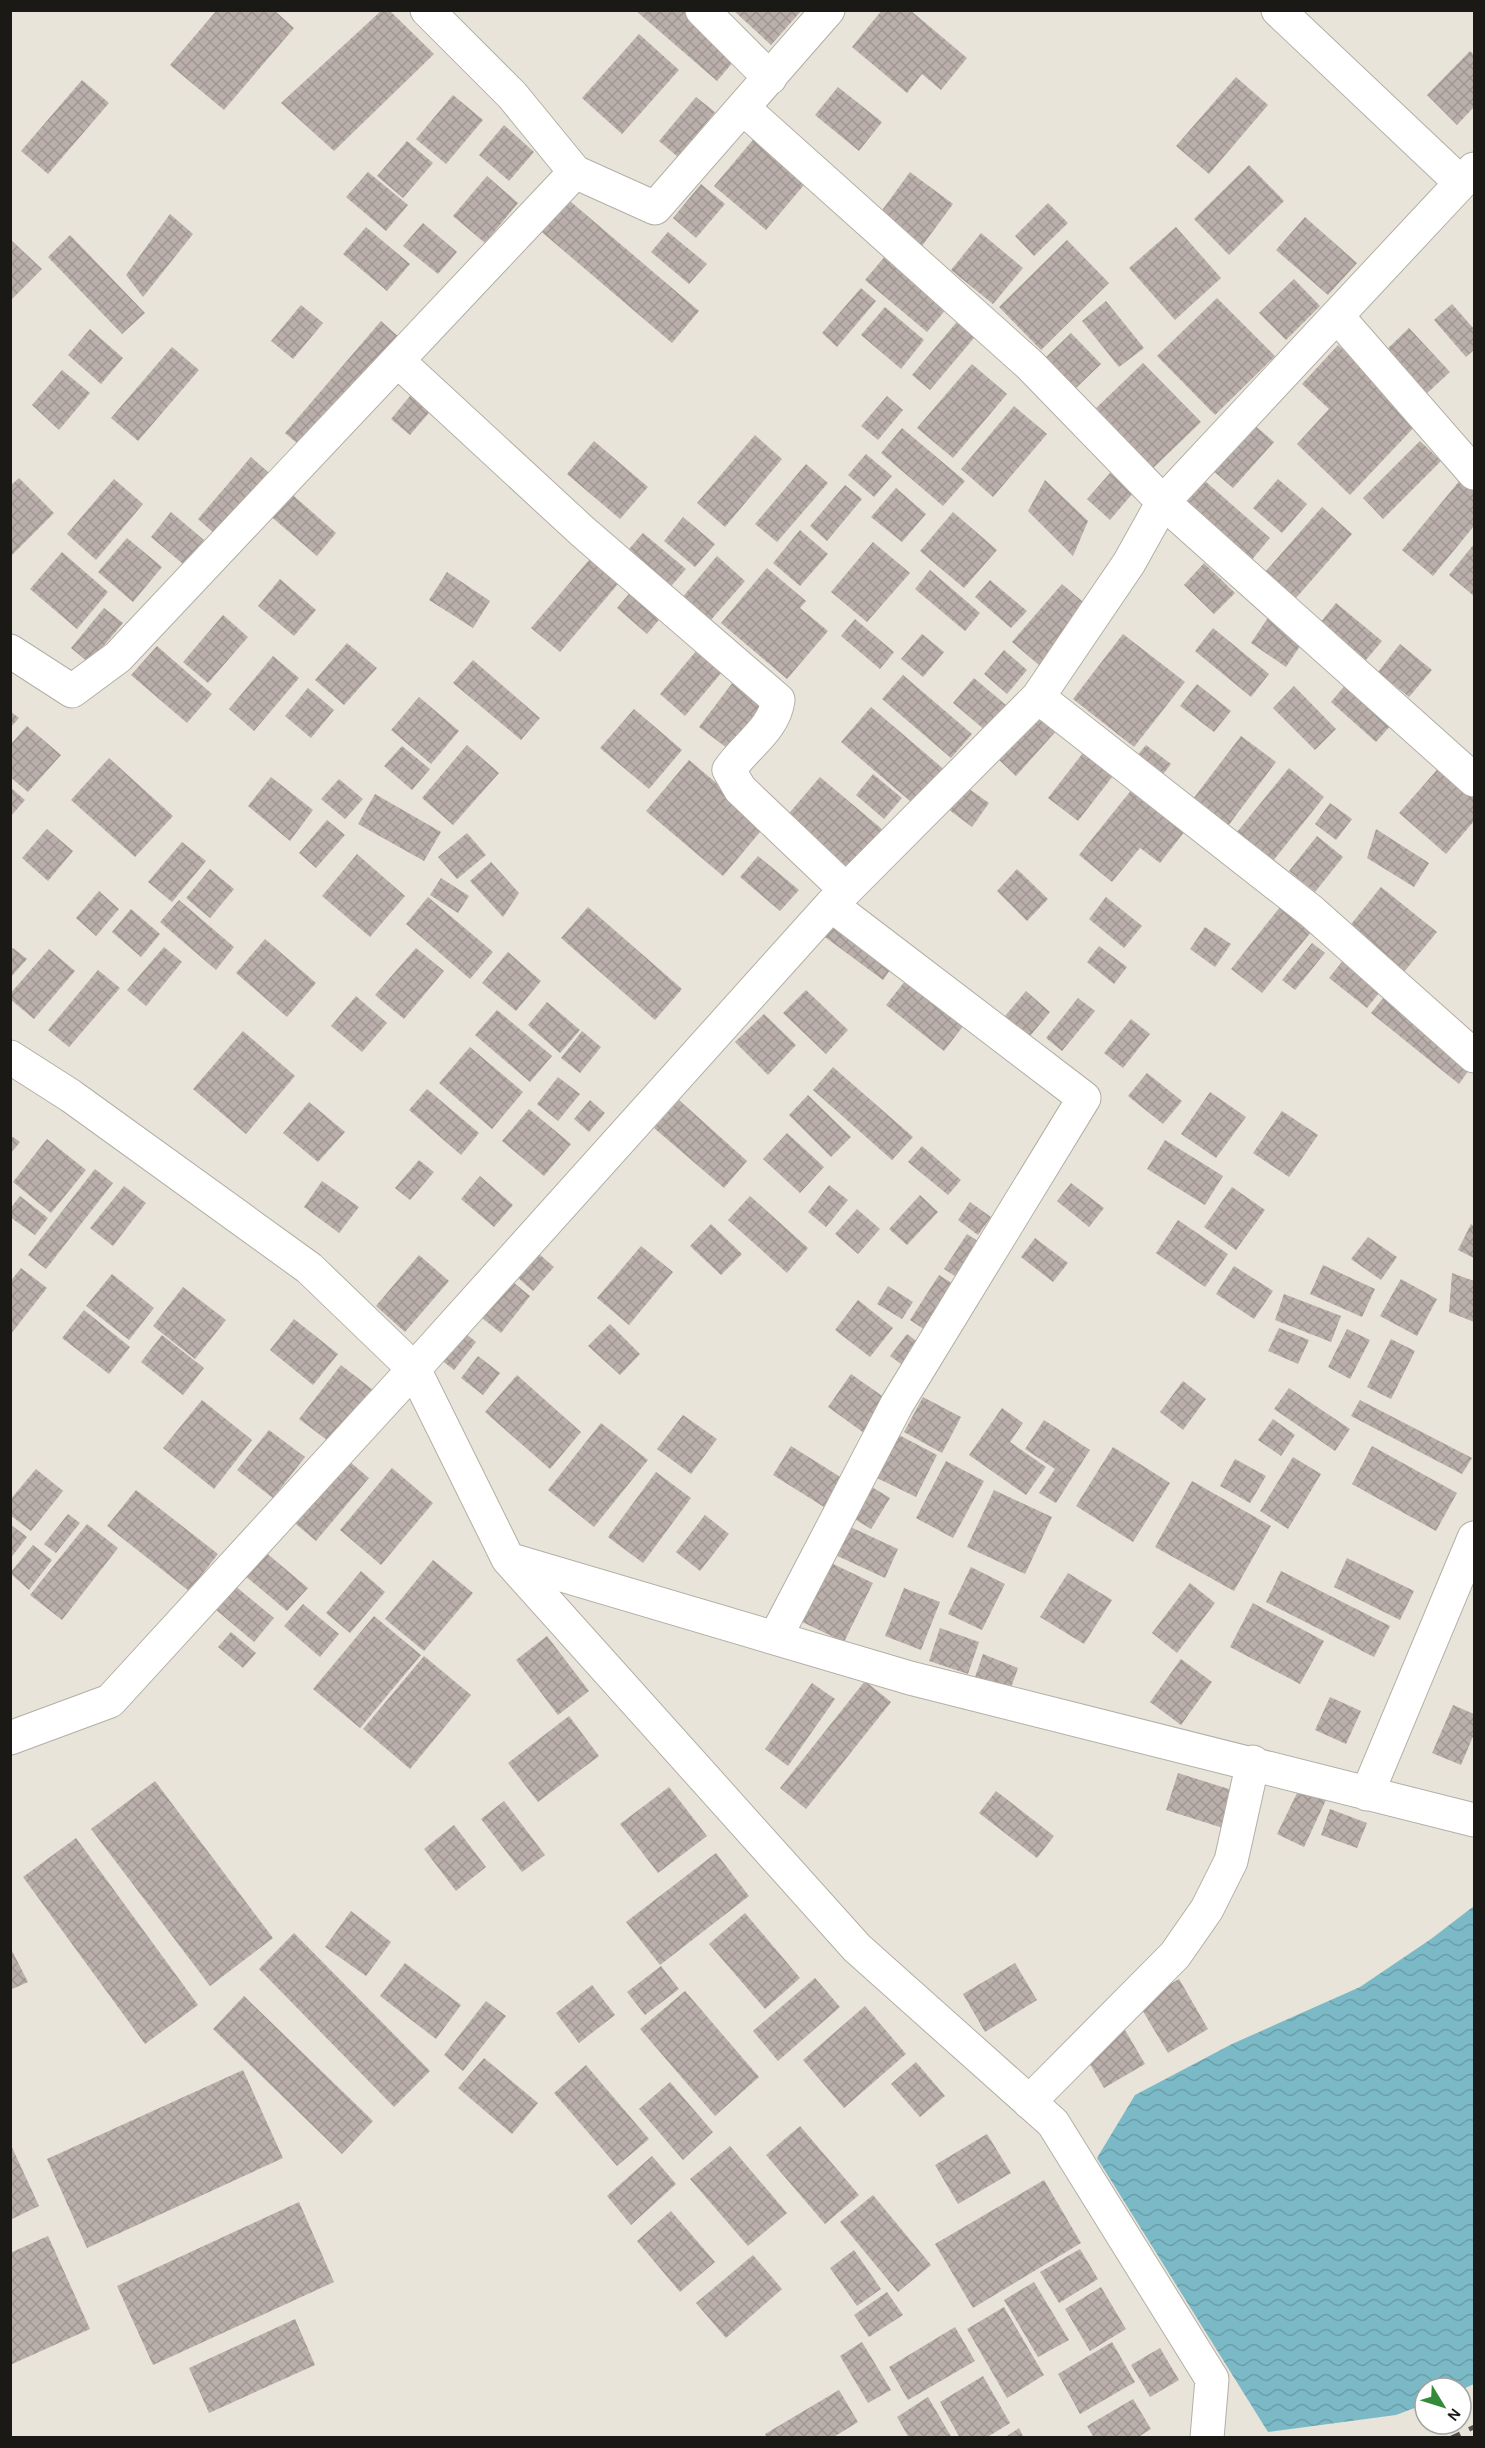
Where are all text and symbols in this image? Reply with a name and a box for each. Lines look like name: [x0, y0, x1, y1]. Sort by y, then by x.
north arrow: [1413, 2376, 1473, 2436]
text: N: [1443, 2405, 1465, 2425]

